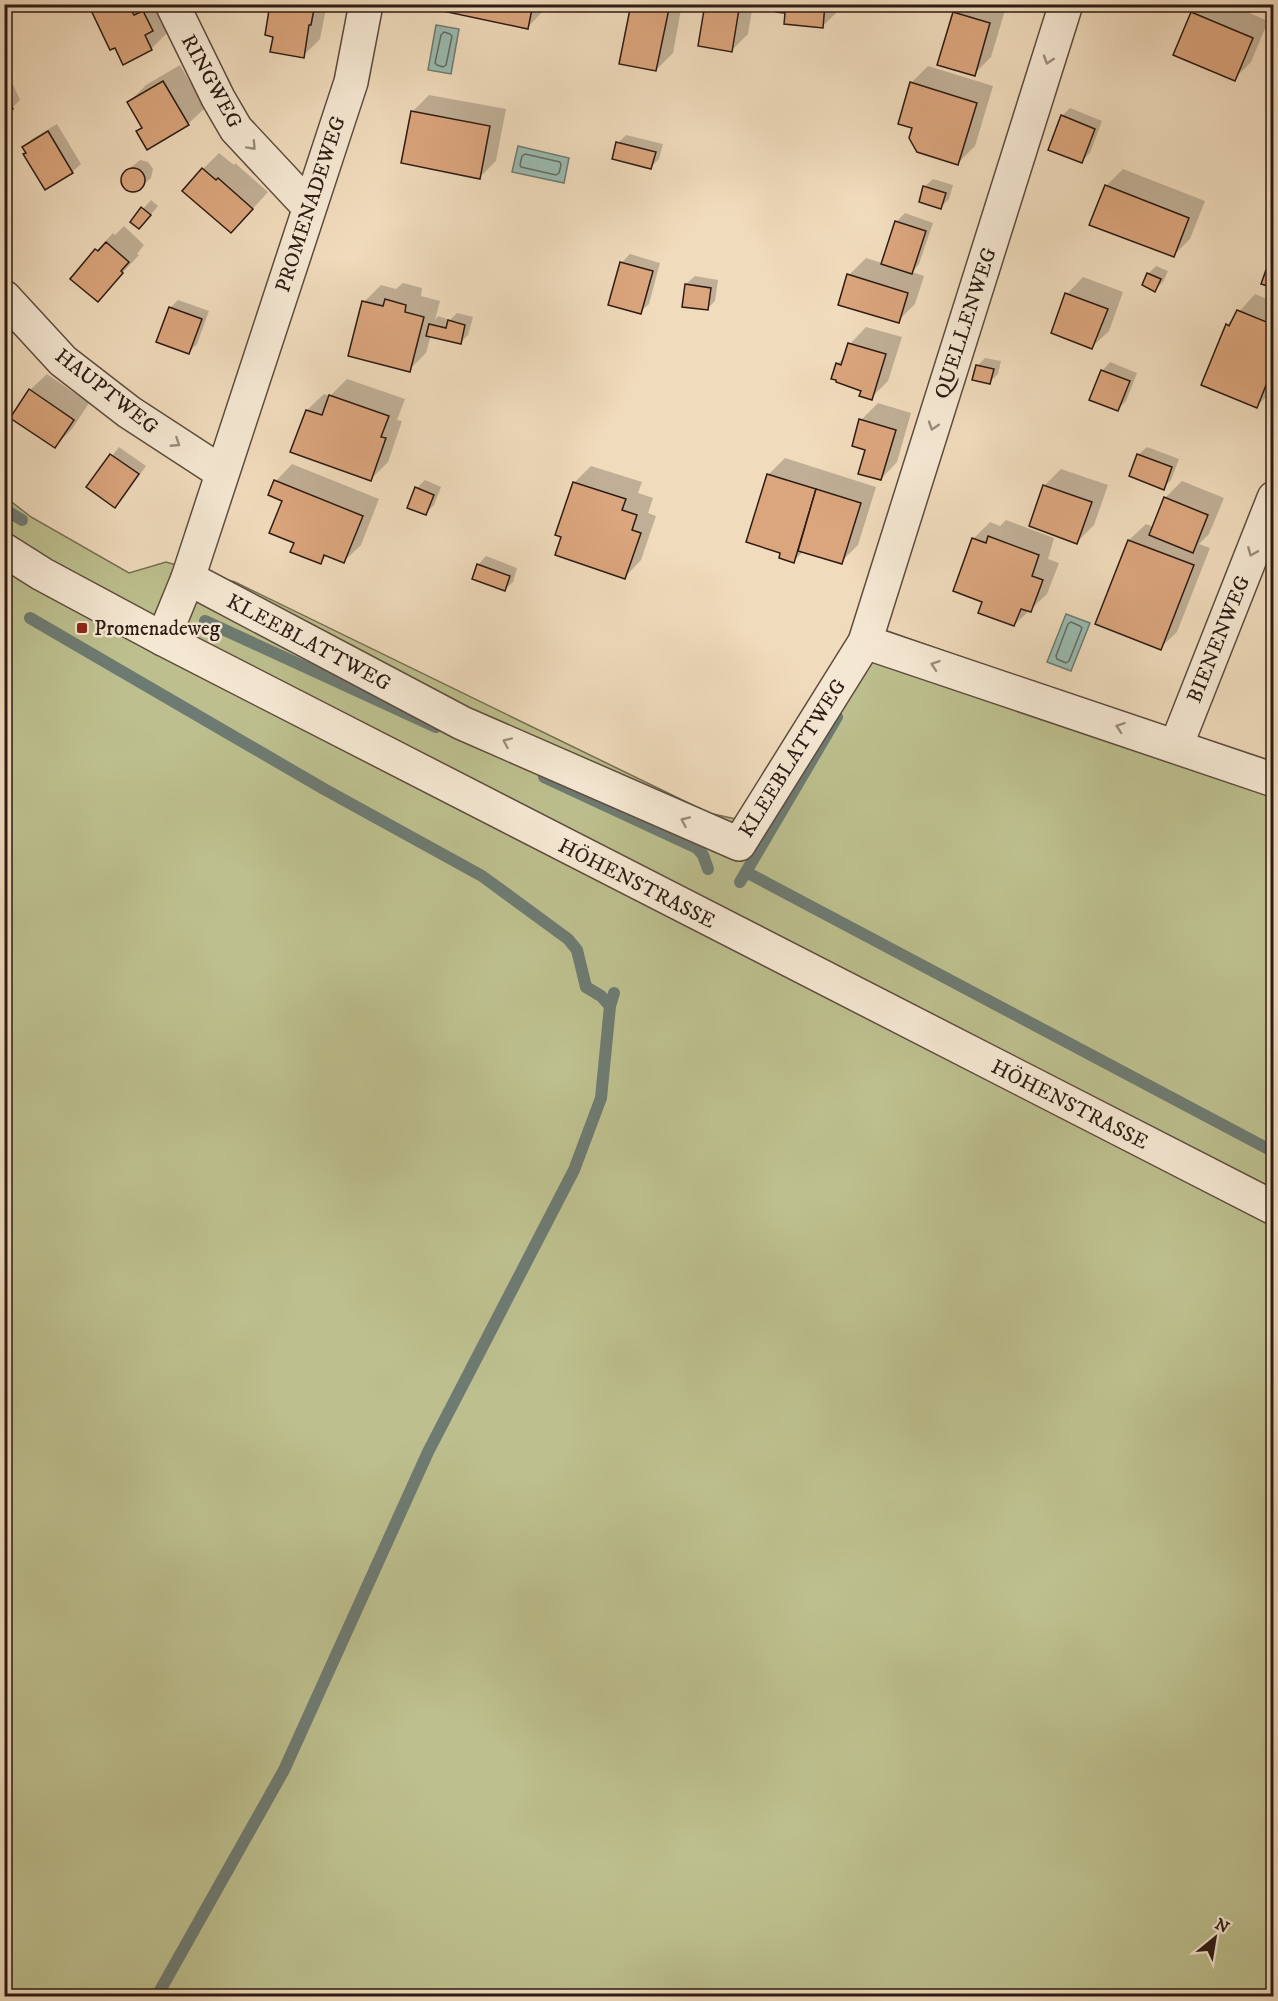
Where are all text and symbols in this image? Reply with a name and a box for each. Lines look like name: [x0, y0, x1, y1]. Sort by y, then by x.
street label: RINGWEG: [175, 30, 248, 133]
one-way arrow: [1043, 54, 1055, 65]
street label: PROMENADEWEG: [270, 113, 352, 296]
one-way arrow: [245, 139, 256, 150]
street label: QUELLENWEG: [929, 244, 1003, 402]
street label: HAUPTWEG: [49, 343, 164, 440]
one-way arrow: [928, 420, 940, 431]
one-way arrow: [170, 435, 180, 447]
one-way arrow: [1247, 546, 1259, 557]
street label: BIENENWEG: [1182, 572, 1256, 707]
street label: KLEEBLATTWEG: [222, 589, 395, 697]
place label: Promenadeweg: [94, 616, 221, 642]
marker: Promenadeweg: [75, 621, 89, 635]
one-way arrow: [930, 660, 941, 673]
street label: KLEEBLATTWEG: [734, 674, 852, 843]
one-way arrow: [1115, 722, 1126, 735]
one-way arrow: [502, 738, 513, 750]
one-way arrow: [681, 816, 692, 828]
street label: HÖHENSTRASSE: [554, 832, 720, 935]
street label: HÖHENSTRASSE: [987, 1053, 1153, 1156]
north arrow: [1185, 1908, 1245, 1968]
text: N: [1211, 1914, 1233, 1938]

